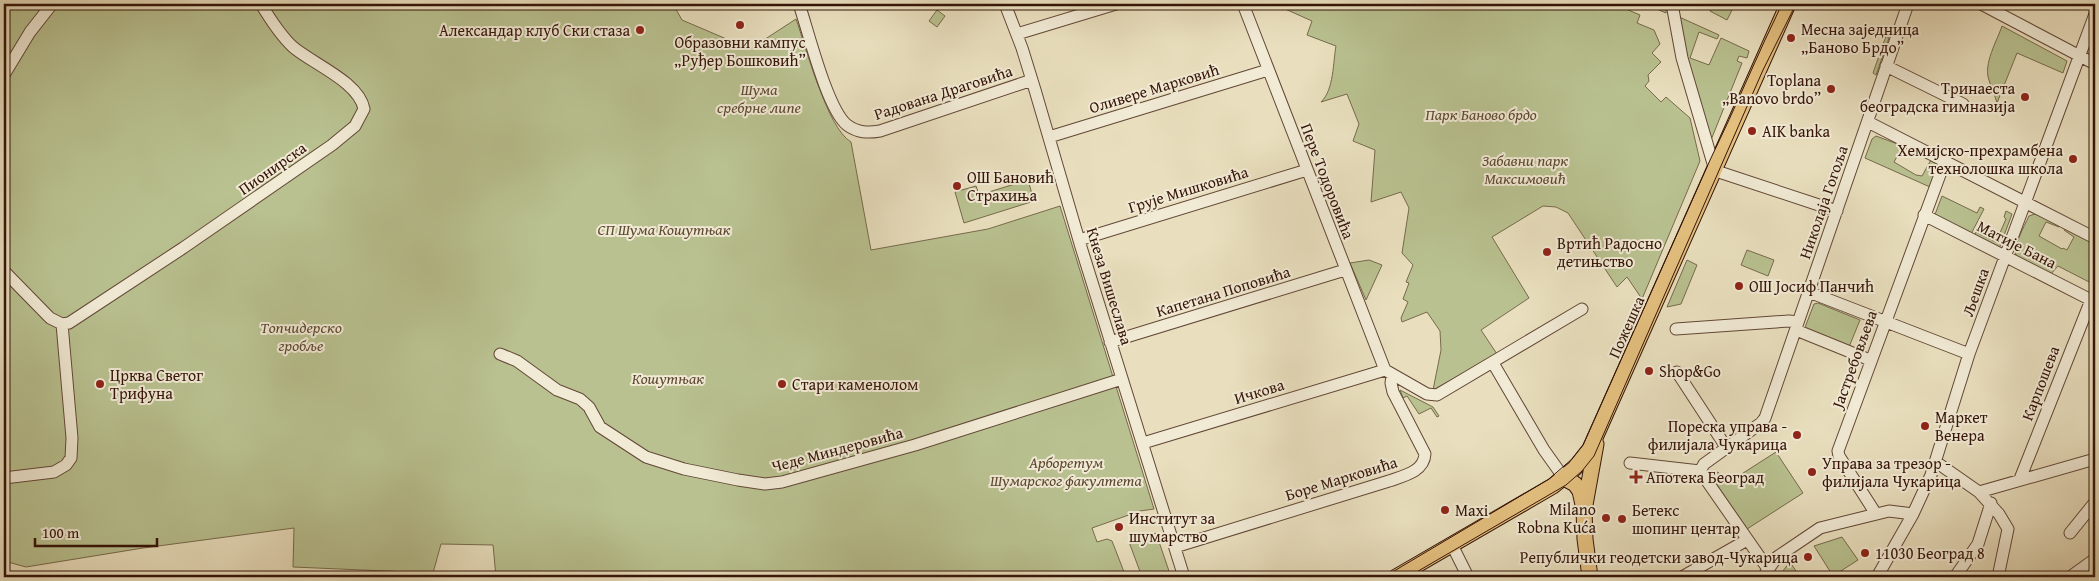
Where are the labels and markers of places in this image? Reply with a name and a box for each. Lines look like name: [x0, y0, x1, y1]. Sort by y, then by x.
place label: Месна заједница „Баново Брдо”: [1801, 17, 1920, 59]
place label: Александар клуб Ски стаза: [439, 18, 630, 42]
marker: Образовни кампус „Руђер Бошковић”: [734, 19, 746, 31]
marker: Александар клуб Ски стаза: [634, 24, 646, 36]
place label: Образовни кампус „Руђер Бошковић”: [674, 30, 806, 72]
marker: Месна заједница „Баново Брдо”: [1785, 32, 1797, 44]
place label: Toplana „Banovo brdo”: [1722, 68, 1821, 110]
place label: Тринаеста београдска гимназија: [1860, 76, 2015, 118]
marker: Toplana „Banovo brdo”: [1825, 83, 1837, 95]
marker: Тринаеста београдска гимназија: [2019, 91, 2031, 103]
place label: AIK banka: [1762, 119, 1831, 143]
marker: AIK banka: [1746, 125, 1758, 137]
place label: Хемијско-прехрамбена технолошка школа: [1898, 138, 2063, 180]
marker: Хемијско-прехрамбена технолошка школа: [2067, 153, 2079, 165]
place label: ОШ Бановић Страхиња: [967, 165, 1054, 207]
marker: ОШ Бановић Страхиња: [951, 180, 963, 192]
place label: Вртић Радосно детињство: [1557, 231, 1662, 273]
marker: Вртић Радосно детињство: [1541, 246, 1553, 258]
place label: ОШ Јосиф Панчић: [1749, 274, 1874, 298]
marker: ОШ Јосиф Панчић: [1733, 280, 1745, 292]
place label: Shop&Go: [1659, 359, 1721, 383]
place label: Црква Светог Трифуна: [110, 363, 203, 405]
marker: Shop&Go: [1643, 365, 1655, 377]
place label: Стари каменолом: [792, 372, 918, 396]
marker: Црква Светог Трифуна: [94, 378, 106, 390]
marker: Стари каменолом: [776, 378, 788, 390]
place label: Маркет Венера: [1935, 405, 1988, 447]
place label: Пореска управа - филијала Чукарица: [1648, 414, 1788, 456]
marker: Маркет Венера: [1919, 420, 1931, 432]
marker: Пореска управа - филијала Чукарица: [1791, 429, 1803, 441]
place label: Управа за трезор - филијала Чукарица: [1822, 451, 1962, 493]
place label: Апотека Београд: [1646, 465, 1764, 489]
marker: Управа за трезор - филијала Чукарица: [1806, 466, 1818, 478]
marker: Апотека Београд: [1630, 471, 1642, 483]
place label: Milano Robna Kuća: [1517, 497, 1596, 539]
place label: Maxi: [1455, 498, 1489, 522]
place label: Бетекс шопинг центар: [1632, 498, 1741, 540]
marker: Maxi: [1439, 504, 1451, 516]
place label: Институт за шумарство: [1129, 506, 1215, 548]
marker: Milano Robna Kuća: [1600, 512, 1612, 524]
marker: Бетекс шопинг центар: [1616, 513, 1628, 525]
marker: Институт за шумарство: [1113, 521, 1125, 533]
place label: 11030 Београд 8: [1875, 541, 1985, 565]
place label: Републички геодетски завод-Чукарица: [1520, 545, 1798, 569]
marker: 11030 Београд 8: [1859, 547, 1871, 559]
marker: Републички геодетски завод-Чукарица: [1802, 551, 1814, 563]

